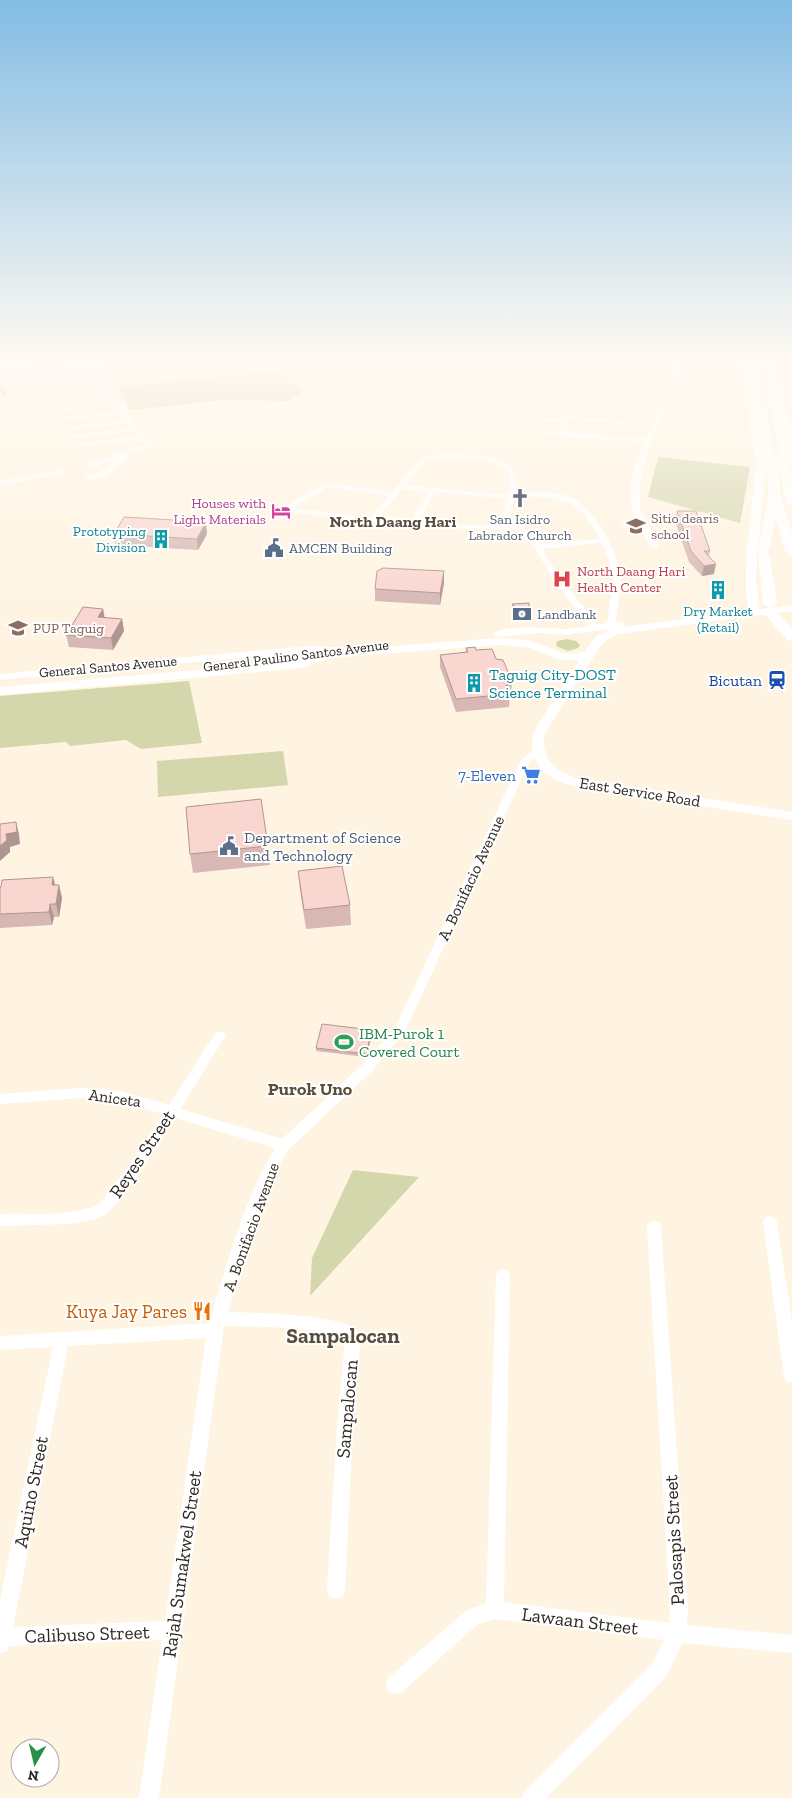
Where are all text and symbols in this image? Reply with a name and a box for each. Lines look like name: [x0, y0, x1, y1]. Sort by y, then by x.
church icon: San Isidro Labrador Church: [509, 487, 531, 509]
place label: Houses with Light Materials: [173, 495, 266, 528]
hotel icon: Houses with Light Materials: [270, 500, 292, 522]
place label: Sitio dearis school: [651, 510, 719, 543]
place label: San Isidro Labrador Church: [468, 511, 572, 544]
district label: North Daang Hari: [330, 512, 457, 531]
school or university icon: Sitio dearis school: [625, 515, 647, 537]
place label: Prototyping Division: [73, 523, 146, 556]
building icon: Prototyping Division: [150, 528, 172, 550]
public building icon: AMCEN Building: [263, 537, 285, 559]
place label: AMCEN Building: [289, 540, 393, 557]
place label: North Daang Hari Health Center: [577, 563, 685, 596]
hospital icon: North Daang Hari Health Center: [551, 568, 573, 590]
building icon: Dry Market (Retail): [707, 579, 729, 601]
bank icon: Landbank: [511, 603, 533, 625]
place label: Dry Market (Retail): [683, 603, 753, 636]
place label: Landbank: [537, 606, 597, 623]
school or university icon: PUP Taguig: [7, 617, 29, 639]
place label: PUP Taguig: [33, 620, 104, 637]
street label: General Paulino Santos Avenue: [202, 636, 390, 676]
street label: General Santos Avenue: [38, 652, 178, 681]
place label: Taguig City-DOST Science Terminal: [489, 665, 616, 702]
station icon: Bicutan: [766, 669, 788, 691]
place label: Bicutan: [709, 671, 763, 690]
building icon: Taguig City-DOST Science Terminal: [463, 672, 485, 694]
supermarket icon: 7-Eleven: [520, 764, 542, 786]
place label: 7-Eleven: [458, 766, 517, 785]
street label: East Service Road: [578, 773, 702, 811]
street label: A. Bonifacio Avenue: [434, 813, 508, 943]
place label: Department of Science and Technology: [244, 828, 401, 865]
public building icon: Department of Science and Technology: [218, 835, 240, 857]
place label: IBM-Purok 1 Covered Court: [359, 1024, 460, 1061]
sports icon: IBM-Purok 1 Covered Court: [333, 1031, 355, 1053]
district label: Purok Uno: [268, 1078, 353, 1100]
street label: Aniceta: [88, 1085, 143, 1111]
street label: Reyes Street: [104, 1106, 180, 1202]
street label: A. Bonifacio Avenue: [219, 1160, 283, 1294]
place label: Kuya Jay Pares: [66, 1300, 187, 1323]
restaurant icon: Kuya Jay Pares: [191, 1300, 213, 1322]
district label: Sampalocan: [286, 1323, 400, 1348]
street label: Sampalocan: [331, 1359, 363, 1459]
street label: Aquino Street: [9, 1434, 53, 1550]
street label: Rajah Sumakwel Street: [157, 1469, 207, 1659]
street label: Palosapis Street: [659, 1474, 689, 1606]
street label: Lawaan Street: [520, 1602, 640, 1640]
street label: Calibuso Street: [24, 1620, 150, 1648]
north arrow: [10, 1738, 60, 1788]
text: N: [26, 1766, 40, 1785]

